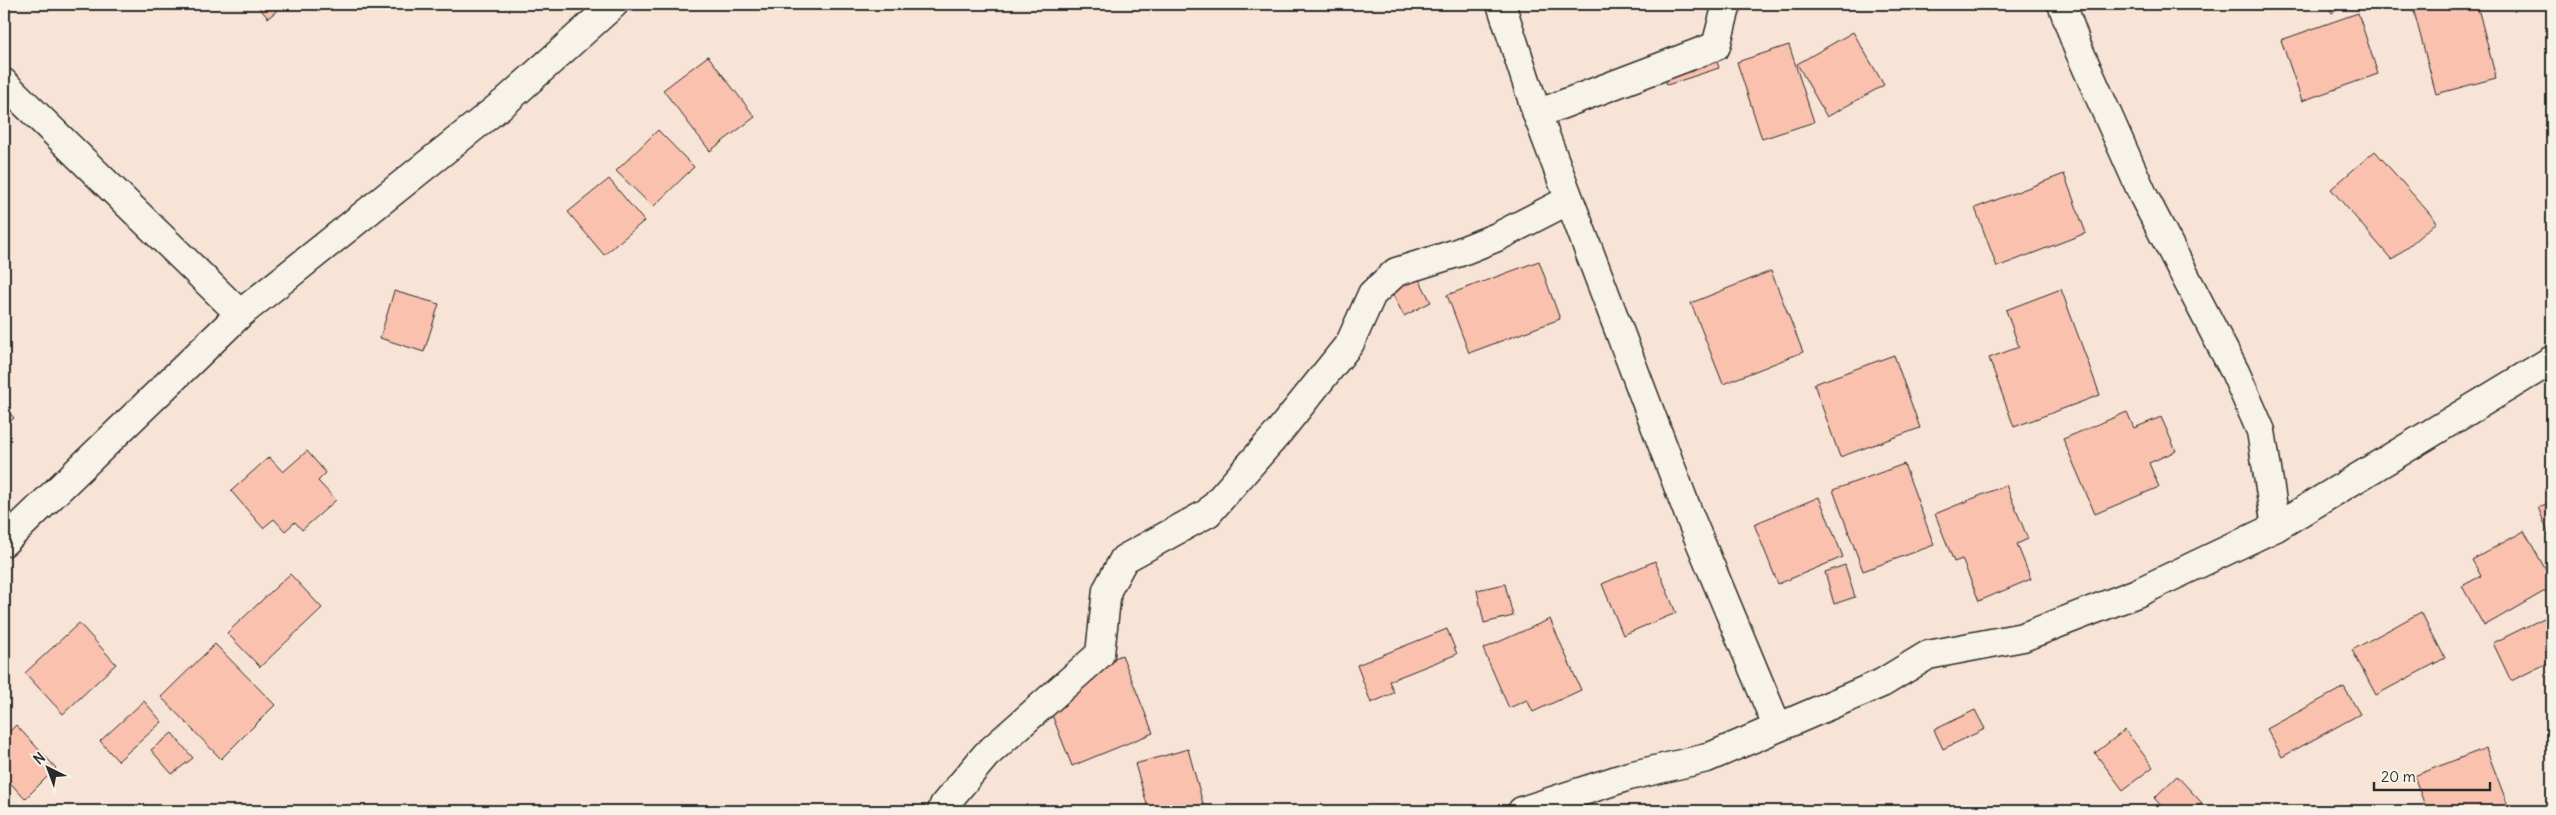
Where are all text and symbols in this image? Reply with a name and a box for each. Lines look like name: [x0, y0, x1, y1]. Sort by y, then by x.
north arrow: [22, 742, 72, 792]
text: N: [30, 748, 49, 768]
scale bar: [2374, 760, 2490, 792]
text: 20 m: [2381, 767, 2416, 786]

